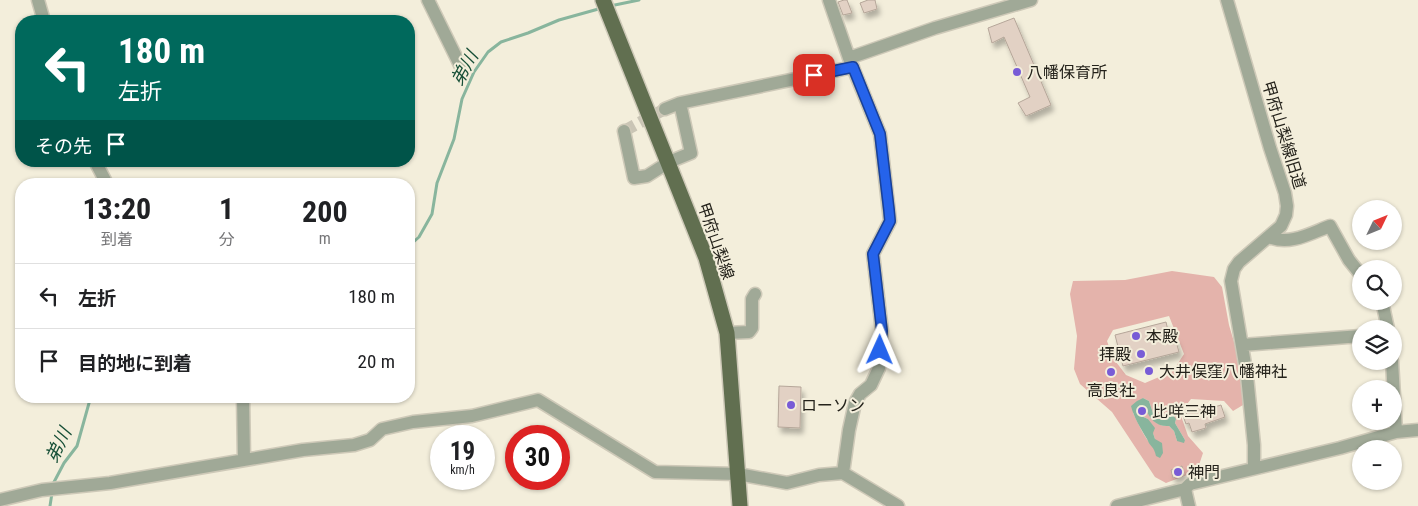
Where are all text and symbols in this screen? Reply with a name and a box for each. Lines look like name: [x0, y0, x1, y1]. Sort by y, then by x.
text: 180 m: [118, 31, 205, 72]
icon: left: [35, 35, 100, 100]
water label: 弟川: [446, 45, 483, 89]
pin: [793, 54, 835, 96]
icon: arrive: [800, 61, 828, 89]
place label: 八幡保育所: [1027, 63, 1107, 82]
marker: 八幡保育所: [1011, 66, 1023, 78]
text: 左折: [118, 79, 162, 104]
street label: 甲府山梨線旧道: [1259, 79, 1309, 191]
icon: arrive: [102, 130, 130, 158]
text: その先: [35, 135, 92, 158]
text: 13:20: [82, 191, 151, 226]
text: 1: [219, 191, 234, 226]
text: 200: [302, 194, 348, 229]
street label: 甲府山梨線: [694, 200, 738, 282]
north arrow: [1352, 200, 1402, 250]
map controls: [1352, 200, 1402, 490]
text: m: [319, 229, 331, 248]
text: 到着: [101, 230, 133, 249]
text: 分: [219, 230, 235, 249]
button: search: [1352, 260, 1402, 310]
icon: left: [35, 282, 63, 310]
text: 180 m: [348, 285, 395, 308]
text: 左折: [78, 287, 116, 310]
button: layers: [1352, 320, 1402, 370]
position arrow: [853, 323, 905, 375]
place label: 本殿: [1146, 327, 1178, 346]
marker: 本殿: [1130, 330, 1142, 342]
place label: 拝殿: [1099, 345, 1131, 364]
icon: arrive: [35, 347, 63, 375]
marker: 拝殿: [1135, 348, 1147, 360]
text: 20 m: [358, 350, 395, 373]
text: 目的地に到着: [78, 352, 192, 375]
place label: 大井俣窪八幡神社: [1159, 362, 1287, 381]
marker: 大井俣窪八幡神社: [1143, 365, 1155, 377]
marker: 高良社: [1105, 366, 1117, 378]
button: +: [1352, 380, 1402, 430]
place label: 高良社: [1087, 381, 1135, 400]
place label: ローソン: [801, 396, 865, 415]
marker: ローソン: [785, 399, 797, 411]
place label: 比咩三神: [1152, 402, 1216, 421]
marker: 比咩三神: [1136, 405, 1148, 417]
water label: 弟川: [41, 422, 76, 466]
speed limit sign: 30: [505, 425, 570, 490]
text: 19: [450, 437, 475, 466]
button: −: [1352, 440, 1402, 490]
text: km/h: [450, 463, 475, 477]
place label: 神門: [1188, 463, 1220, 482]
marker: 神門: [1172, 466, 1184, 478]

